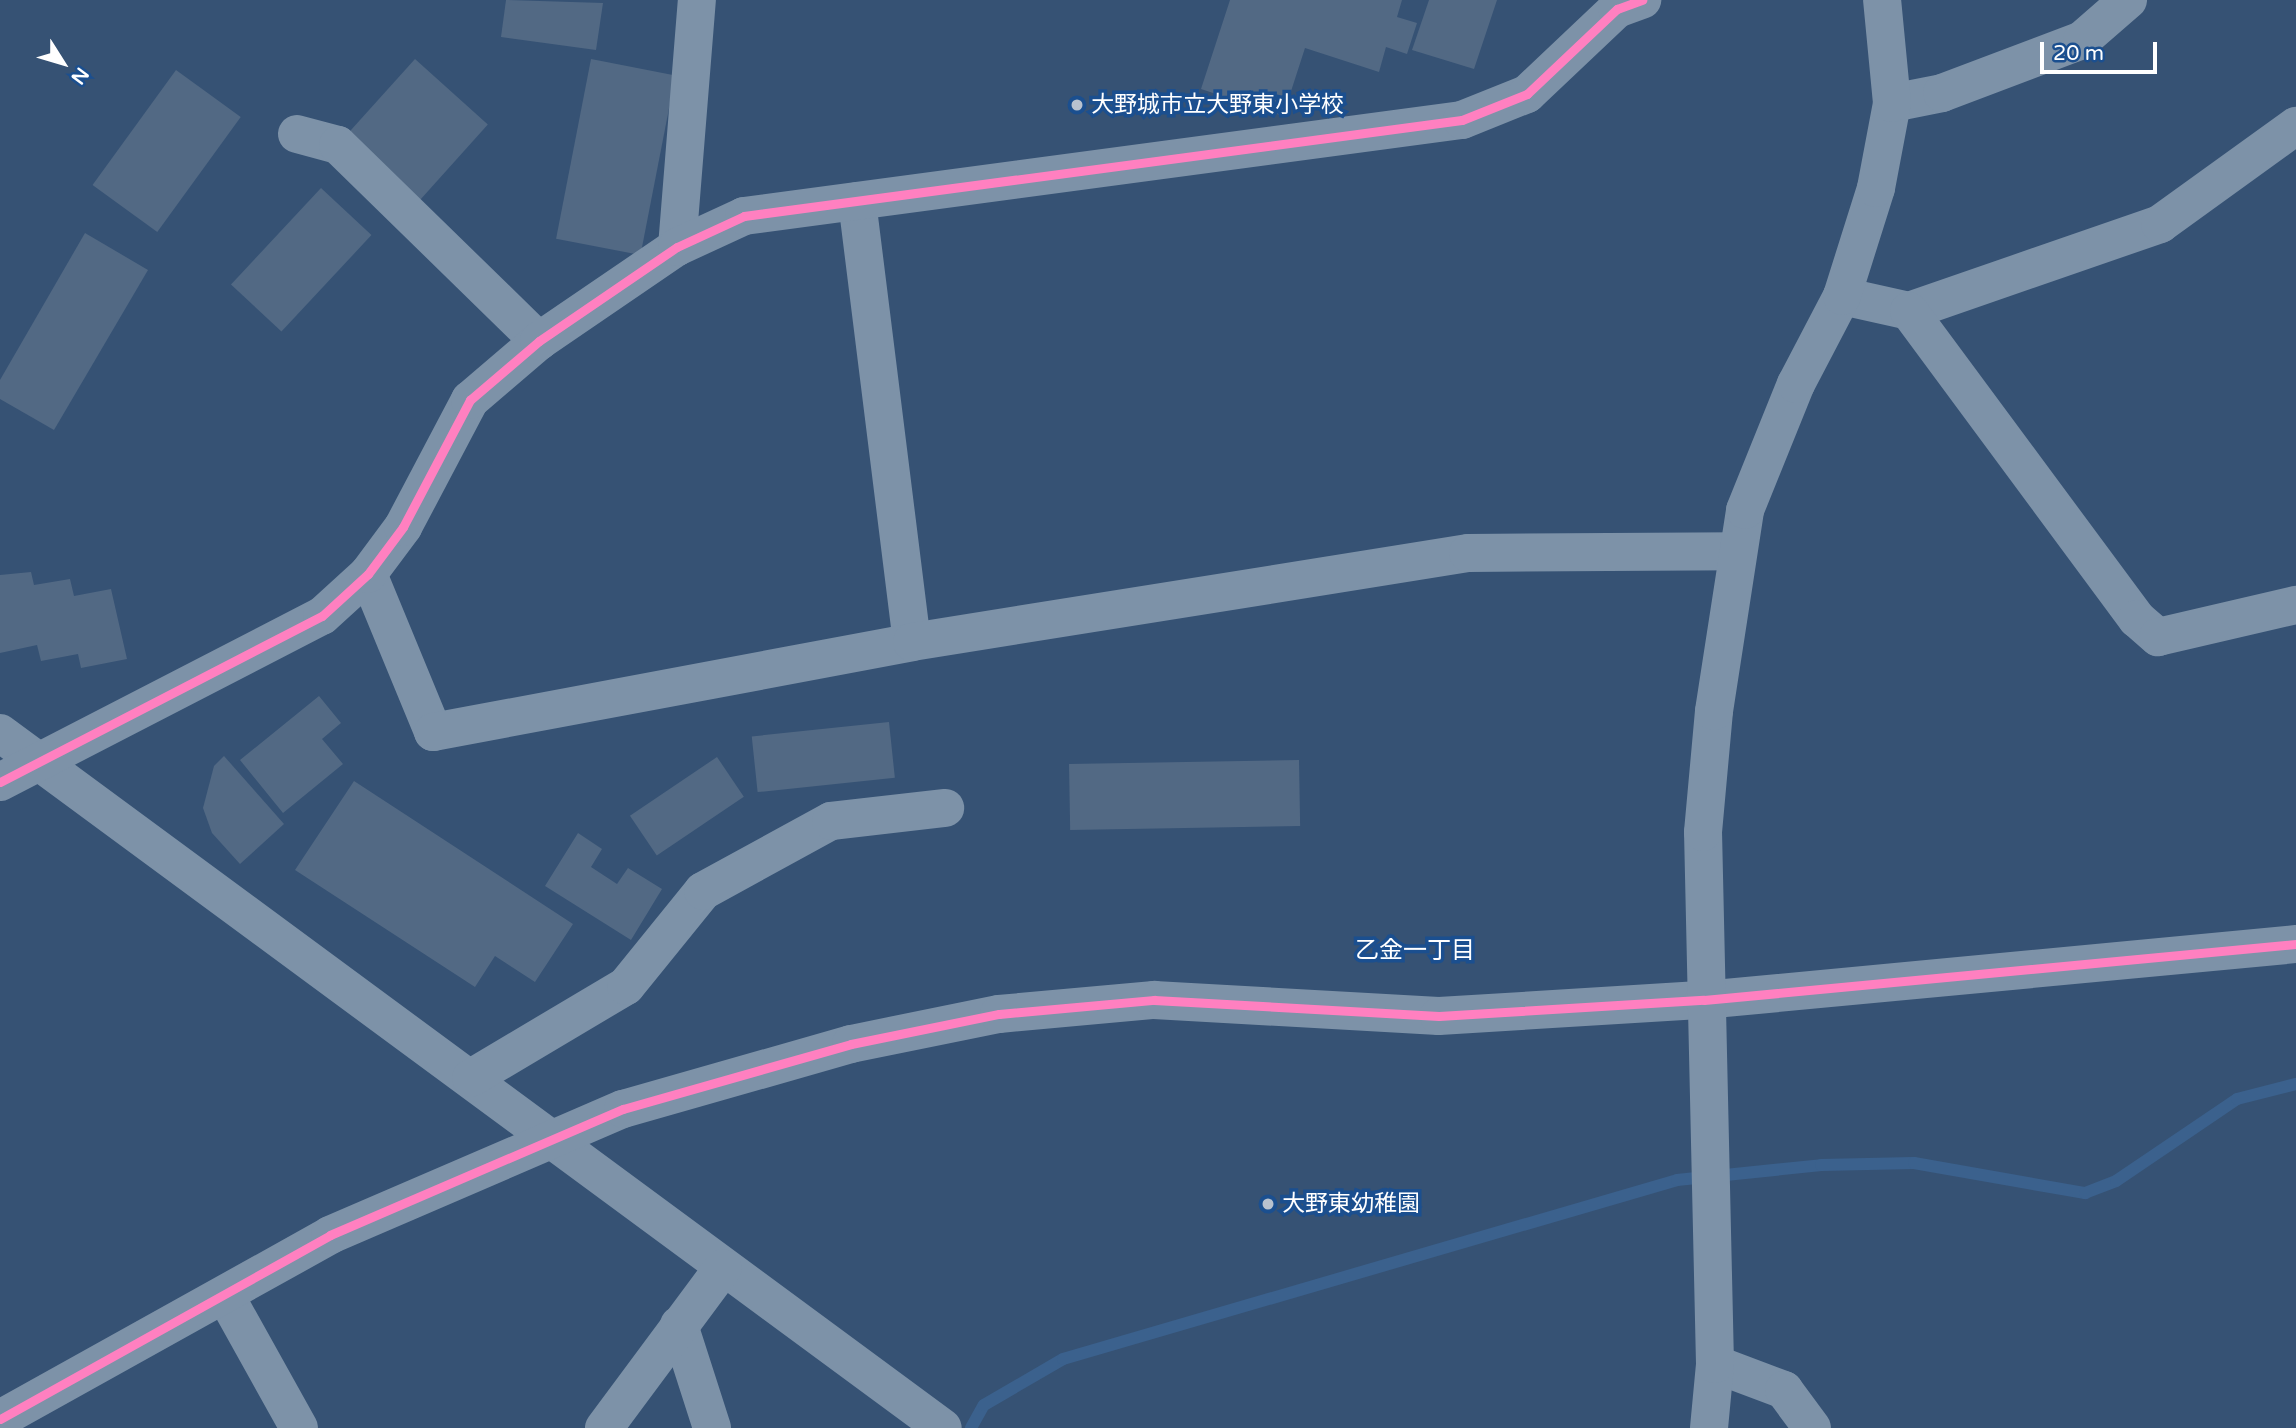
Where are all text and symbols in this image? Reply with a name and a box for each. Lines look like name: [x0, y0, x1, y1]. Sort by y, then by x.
north arrow: [28, 28, 98, 98]
scale bar: [2044, 28, 2161, 72]
text: 20 m: [2053, 41, 2104, 66]
text: N: [66, 63, 93, 88]
place label: 大野城市立大野東小学校: [1091, 91, 1344, 119]
marker: 大野城市立大野東小学校: [1069, 97, 1085, 113]
district label: 乙金一丁目: [1355, 937, 1475, 965]
place label: 大野東幼稚園: [1282, 1190, 1420, 1218]
marker: 大野東幼稚園: [1260, 1196, 1276, 1212]

